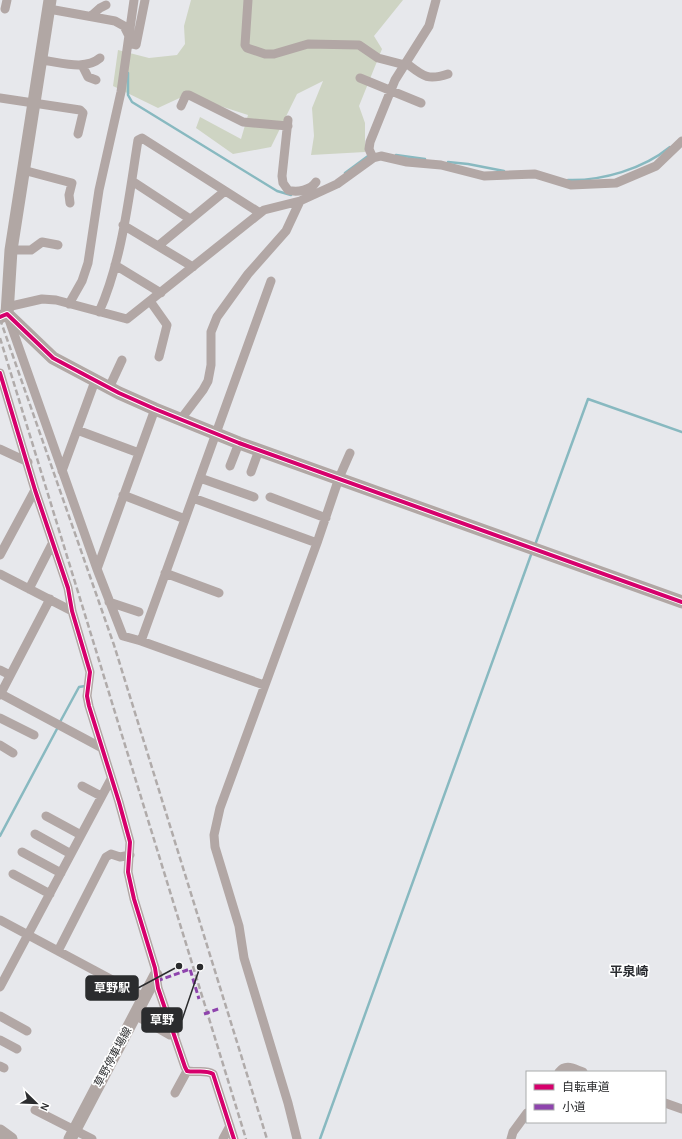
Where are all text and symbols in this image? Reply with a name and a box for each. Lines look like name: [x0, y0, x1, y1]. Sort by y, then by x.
district label: 平泉崎: [609, 964, 649, 979]
callout: 草野駅: [86, 976, 138, 1000]
text: 草野駅: [94, 981, 130, 995]
callout: 草野: [142, 1008, 182, 1032]
text: 草野: [150, 1013, 174, 1027]
street label: 草野停車場線: [92, 1025, 134, 1089]
legend: [526, 1071, 666, 1123]
text: 自転車道: [562, 1080, 610, 1094]
north arrow: [16, 1083, 56, 1123]
text: 小道: [562, 1100, 586, 1114]
text: N: [37, 1101, 52, 1113]

